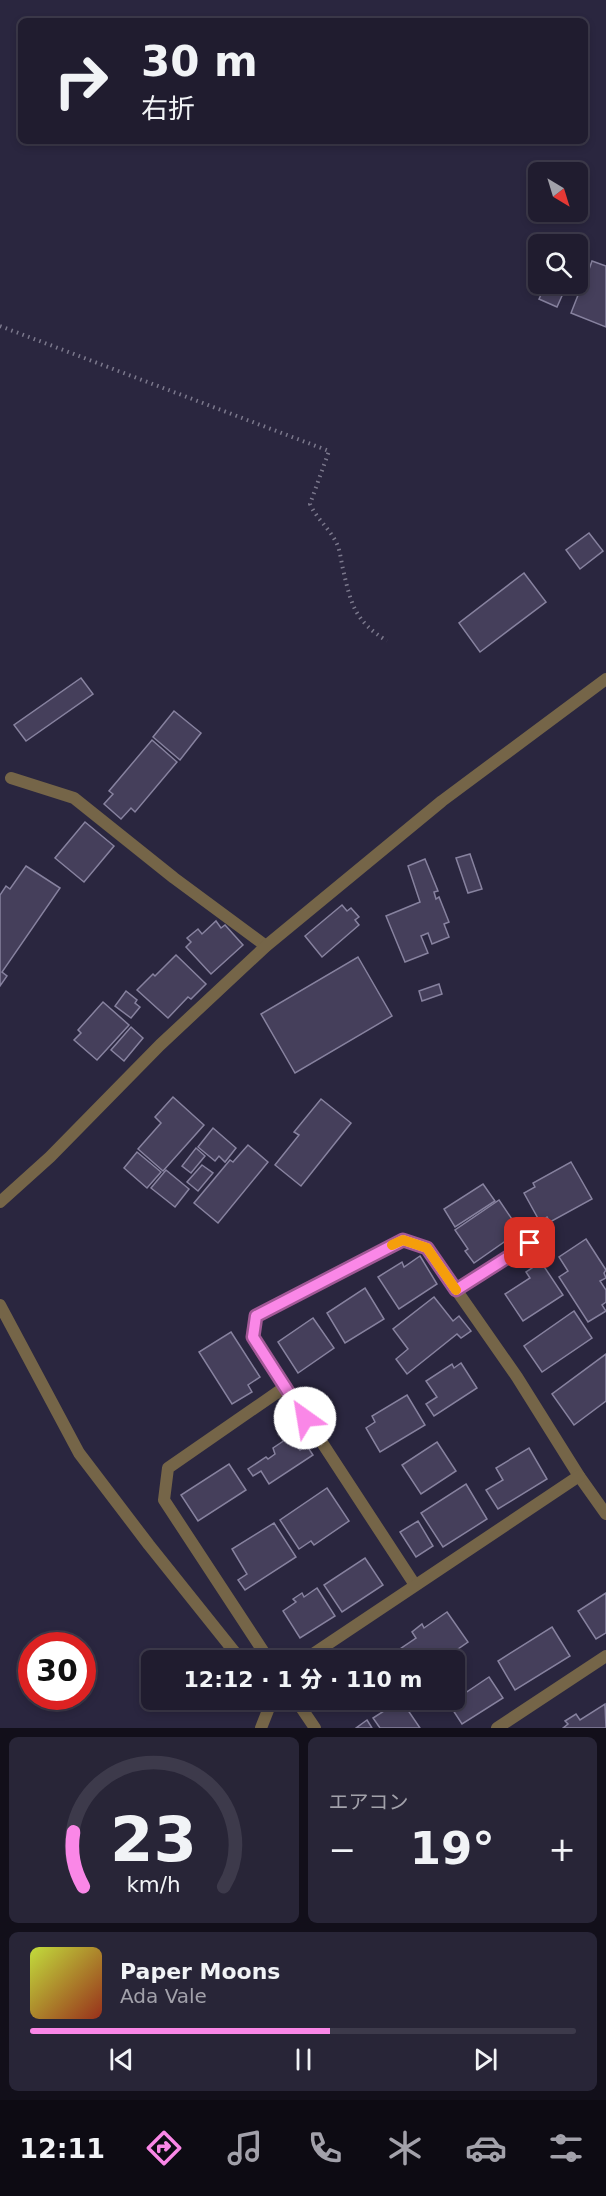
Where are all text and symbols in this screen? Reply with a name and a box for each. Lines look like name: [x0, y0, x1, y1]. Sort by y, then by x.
text: 30 m: [141, 37, 258, 86]
icon: right: [42, 42, 120, 120]
text: 右折: [141, 93, 195, 124]
north arrow: [528, 162, 588, 222]
map controls: [528, 162, 588, 294]
button: search: [528, 234, 588, 294]
pin: [504, 1217, 555, 1268]
icon: arrive: [513, 1226, 546, 1259]
position arrow: [273, 1386, 337, 1450]
speed limit sign: 30: [18, 1632, 96, 1710]
text: 12:12 · 1 分 · 110 m: [184, 1667, 422, 1692]
text: エアコン: [329, 1790, 409, 1814]
text: 23: [110, 1803, 197, 1876]
text: 19°: [410, 1822, 495, 1875]
text: −: [329, 1830, 356, 1869]
text: +: [548, 1830, 576, 1869]
text: km/h: [127, 1872, 181, 1897]
text: Paper Moons: [120, 1959, 280, 1984]
text: Ada Vale: [120, 1984, 207, 2008]
icon: previous: [105, 2043, 138, 2076]
icon: pause: [287, 2043, 320, 2076]
icon: next: [469, 2043, 502, 2076]
icon: directions: [143, 2127, 185, 2169]
icon: music: [224, 2127, 266, 2169]
icon: phone: [304, 2127, 346, 2169]
icon: climate: [384, 2127, 426, 2169]
icon: car: [465, 2127, 507, 2169]
icon: filters: [545, 2127, 587, 2169]
text: 12:11: [19, 2133, 105, 2164]

